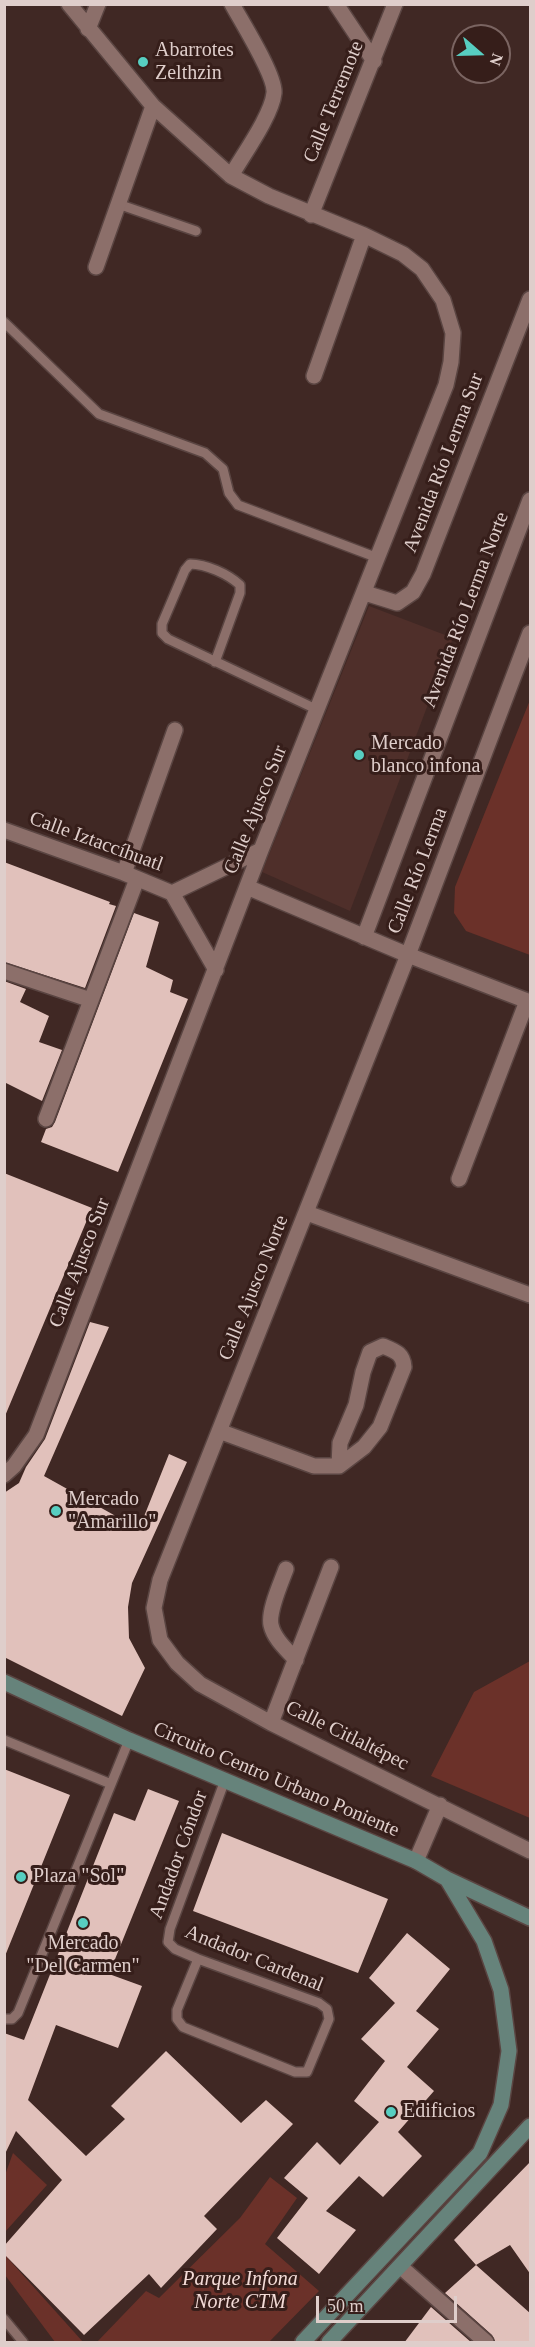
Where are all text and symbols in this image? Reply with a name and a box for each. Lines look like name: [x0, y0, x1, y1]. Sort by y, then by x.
north arrow: [451, 24, 511, 84]
street label: Calle Terremote: [299, 38, 369, 166]
place label: Abarrotes Zelthzin: [155, 39, 234, 86]
text: N: [487, 51, 506, 68]
marker: Abarrotes Zelthzin: [136, 55, 150, 69]
street label: Avenida Río Lerma Sur: [399, 370, 489, 556]
street label: Avenida Río Lerma Norte: [418, 509, 514, 711]
place label: Mercado blanco infona: [371, 732, 480, 779]
street label: Calle Ajusco Sur: [219, 742, 293, 878]
marker: Mercado blanco infona: [352, 748, 366, 762]
street label: Calle Río Lerma: [383, 804, 453, 938]
street label: Calle Iztaccíhuatl: [26, 807, 166, 877]
street label: Calle Ajusco Sur: [44, 1195, 116, 1331]
street label: Calle Ajusco Norte: [214, 1212, 294, 1364]
place label: Mercado "Amarillo": [68, 1488, 157, 1535]
marker: Mercado "Amarillo": [49, 1504, 63, 1518]
street label: Calle Citlaltépec: [282, 1696, 412, 1776]
street label: Circuito Centro Urbano Poniente: [149, 1717, 403, 1843]
street label: Andador Cóndor: [145, 1787, 213, 1923]
place label: Plaza "Sol": [33, 1865, 124, 1889]
marker: Plaza "Sol": [14, 1870, 28, 1884]
marker: Mercado "Del Carmen": [76, 1916, 90, 1930]
street label: Andador Cardenal: [181, 1920, 327, 1998]
place label: Mercado "Del Carmen": [26, 1932, 140, 1979]
place label: Edificios: [403, 2100, 475, 2124]
marker: Edificios: [384, 2105, 398, 2119]
park label: Parque Infona Norte CTM: [182, 2268, 298, 2315]
scale bar: [319, 2284, 460, 2322]
text: 50 m: [327, 2296, 364, 2316]

